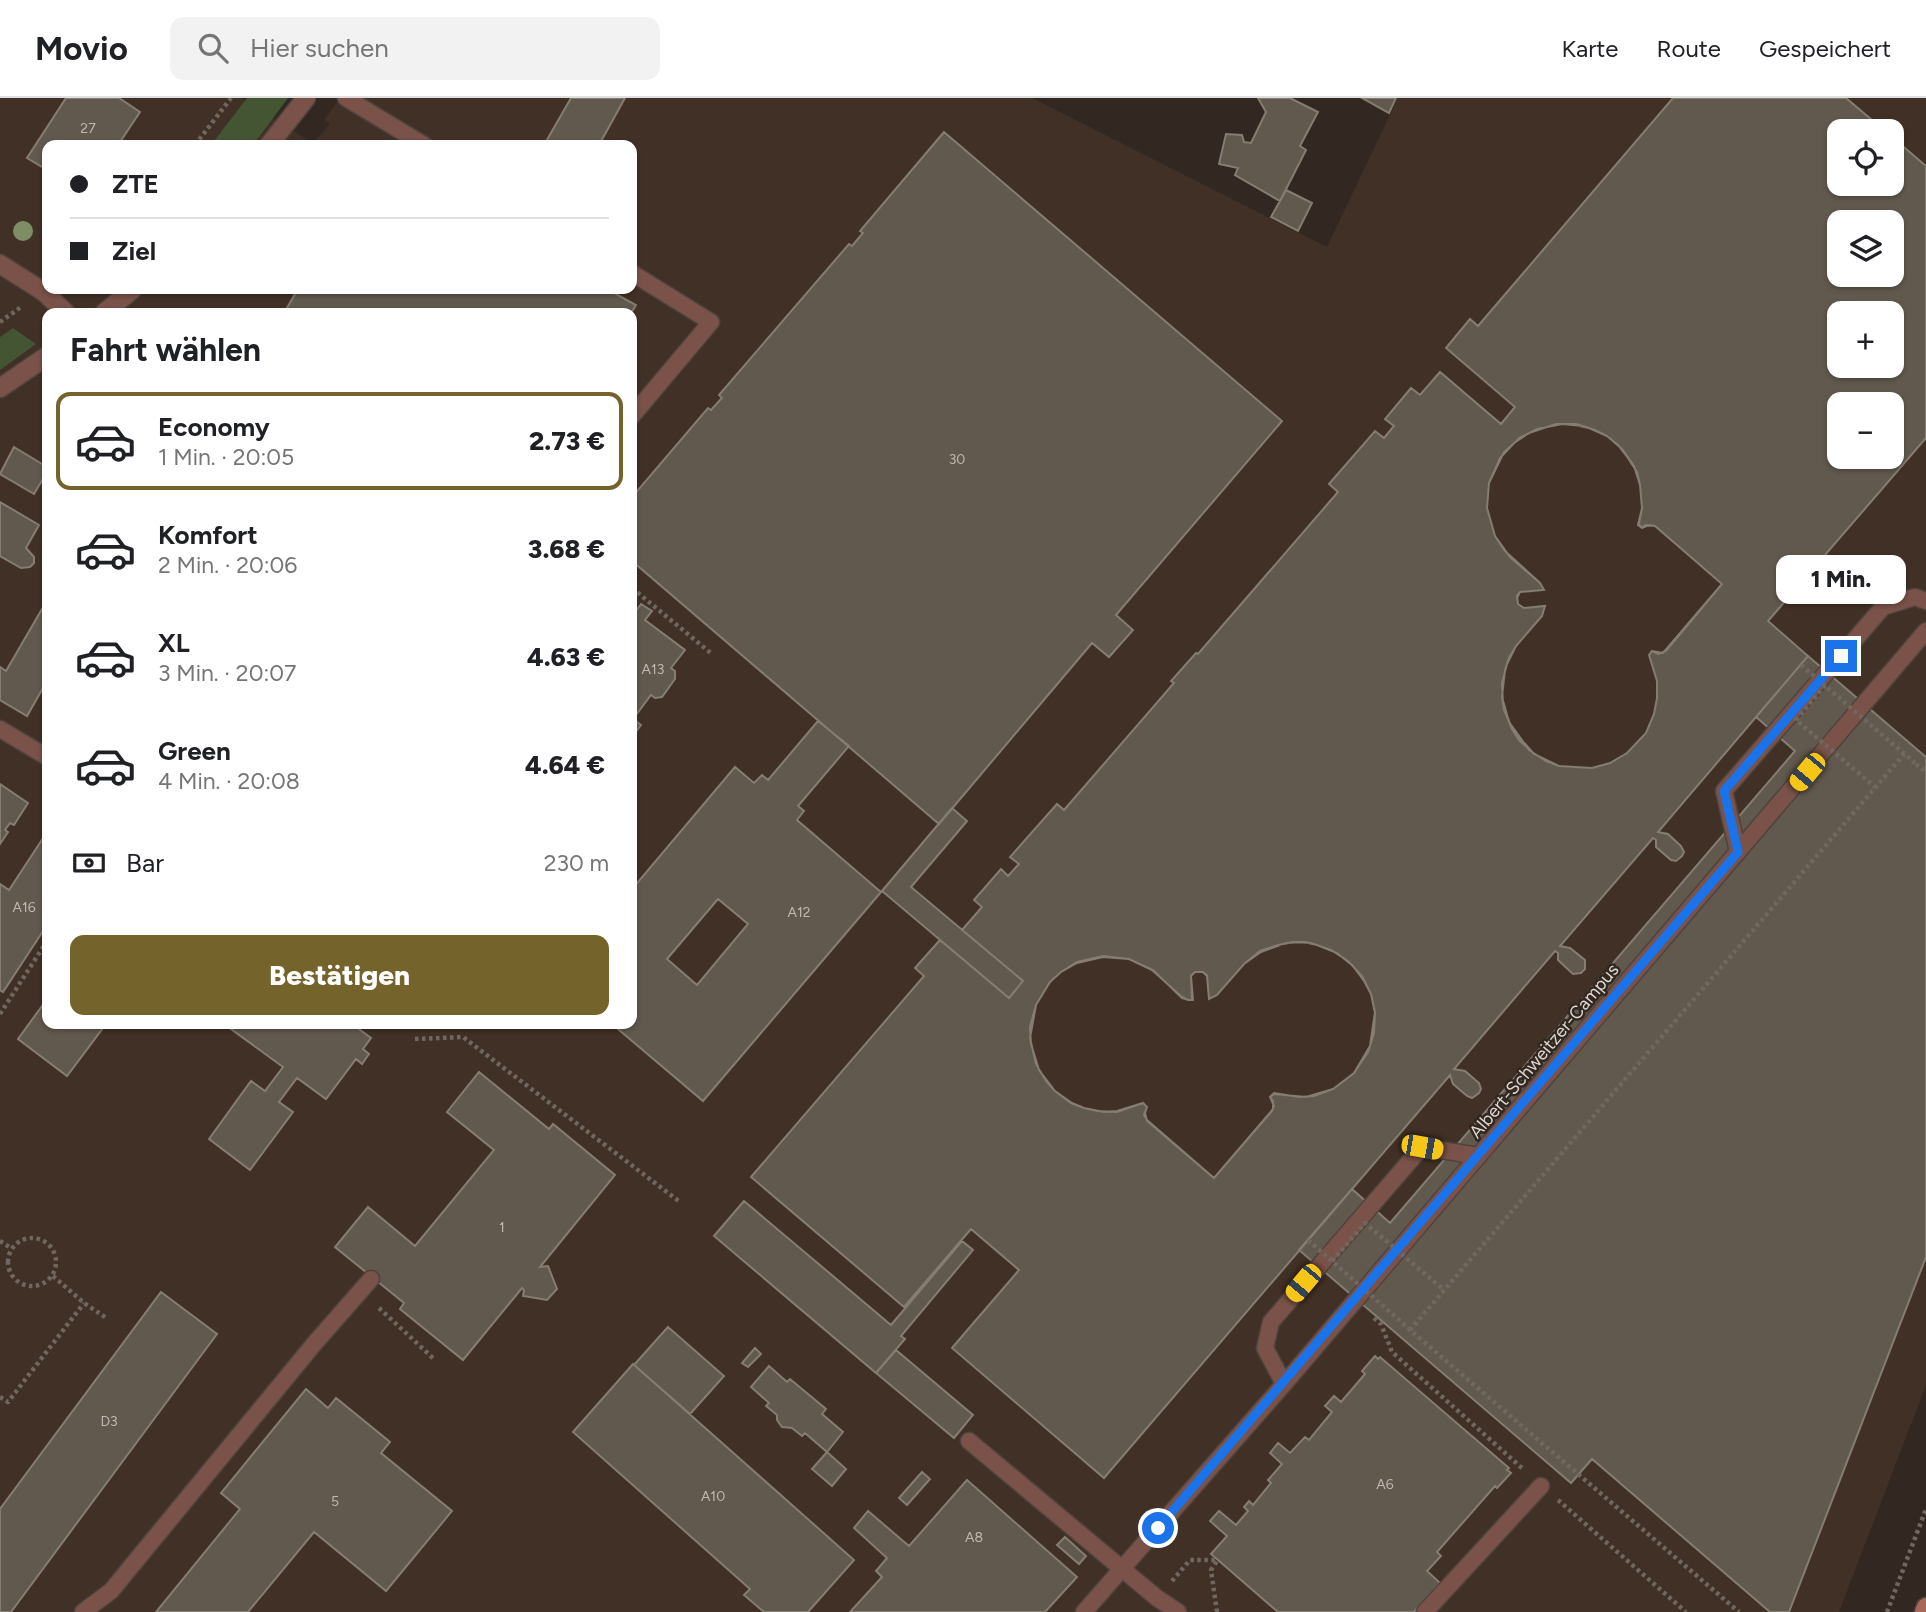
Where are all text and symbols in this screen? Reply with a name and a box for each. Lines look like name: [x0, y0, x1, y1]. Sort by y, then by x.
search box: [170, 17, 660, 80]
text: Movio: [35, 29, 128, 68]
icon: search: [194, 29, 232, 67]
text: Hier suchen: [250, 32, 389, 64]
text: Karte: [1562, 34, 1618, 63]
text: Route: [1656, 34, 1721, 63]
text: Gespeichert: [1759, 34, 1891, 63]
map controls: [1827, 119, 1904, 469]
button: locate: [1827, 119, 1904, 196]
house number: 27: [80, 120, 96, 137]
text: ZTE: [112, 168, 159, 200]
button: layers: [1827, 210, 1904, 287]
text: Ziel: [112, 235, 156, 267]
button: +: [1827, 301, 1904, 378]
text: Fahrt wählen: [70, 331, 261, 369]
button: −: [1827, 392, 1904, 469]
icon: car: [74, 410, 137, 473]
text: Economy: [158, 411, 270, 443]
text: 2.73 €: [529, 425, 605, 457]
text: 1 Min. · 20:05: [158, 443, 294, 471]
house number: 30: [949, 451, 965, 468]
icon: car: [74, 518, 137, 581]
text: Komfort: [158, 519, 258, 551]
text: 3.68 €: [528, 533, 605, 565]
text: 2 Min. · 20:06: [158, 551, 297, 579]
callout: 1 Min.: [1776, 554, 1906, 603]
text: 1 Min.: [1811, 565, 1871, 593]
icon: car: [74, 626, 137, 689]
text: XL: [158, 627, 190, 659]
route end: [1825, 640, 1857, 672]
text: 4.63 €: [527, 641, 605, 673]
text: 3 Min. · 20:07: [158, 659, 296, 687]
house number: A13: [642, 661, 664, 678]
icon: car: [74, 734, 137, 797]
text: Green: [158, 735, 231, 767]
text: 4.64 €: [525, 749, 605, 781]
car: [1786, 749, 1829, 795]
text: 4 Min. · 20:08: [158, 767, 300, 795]
icon: cash: [70, 844, 108, 882]
text: Bar: [126, 847, 164, 879]
text: 230 m: [544, 849, 609, 877]
house number: A16: [12, 899, 36, 916]
house number: A12: [787, 904, 811, 921]
button: Bestätigen: [70, 935, 609, 1015]
street label: Albert-Schweitzer-Campus: [1465, 959, 1623, 1143]
car: [1400, 1133, 1445, 1161]
house number: 1: [499, 1219, 505, 1236]
car: [1282, 1260, 1325, 1306]
house number: D3: [100, 1413, 118, 1430]
house number: A6: [1376, 1476, 1394, 1493]
house number: A10: [701, 1488, 725, 1505]
house number: 5: [331, 1493, 339, 1510]
route start: [1142, 1512, 1174, 1544]
house number: A8: [965, 1529, 983, 1546]

